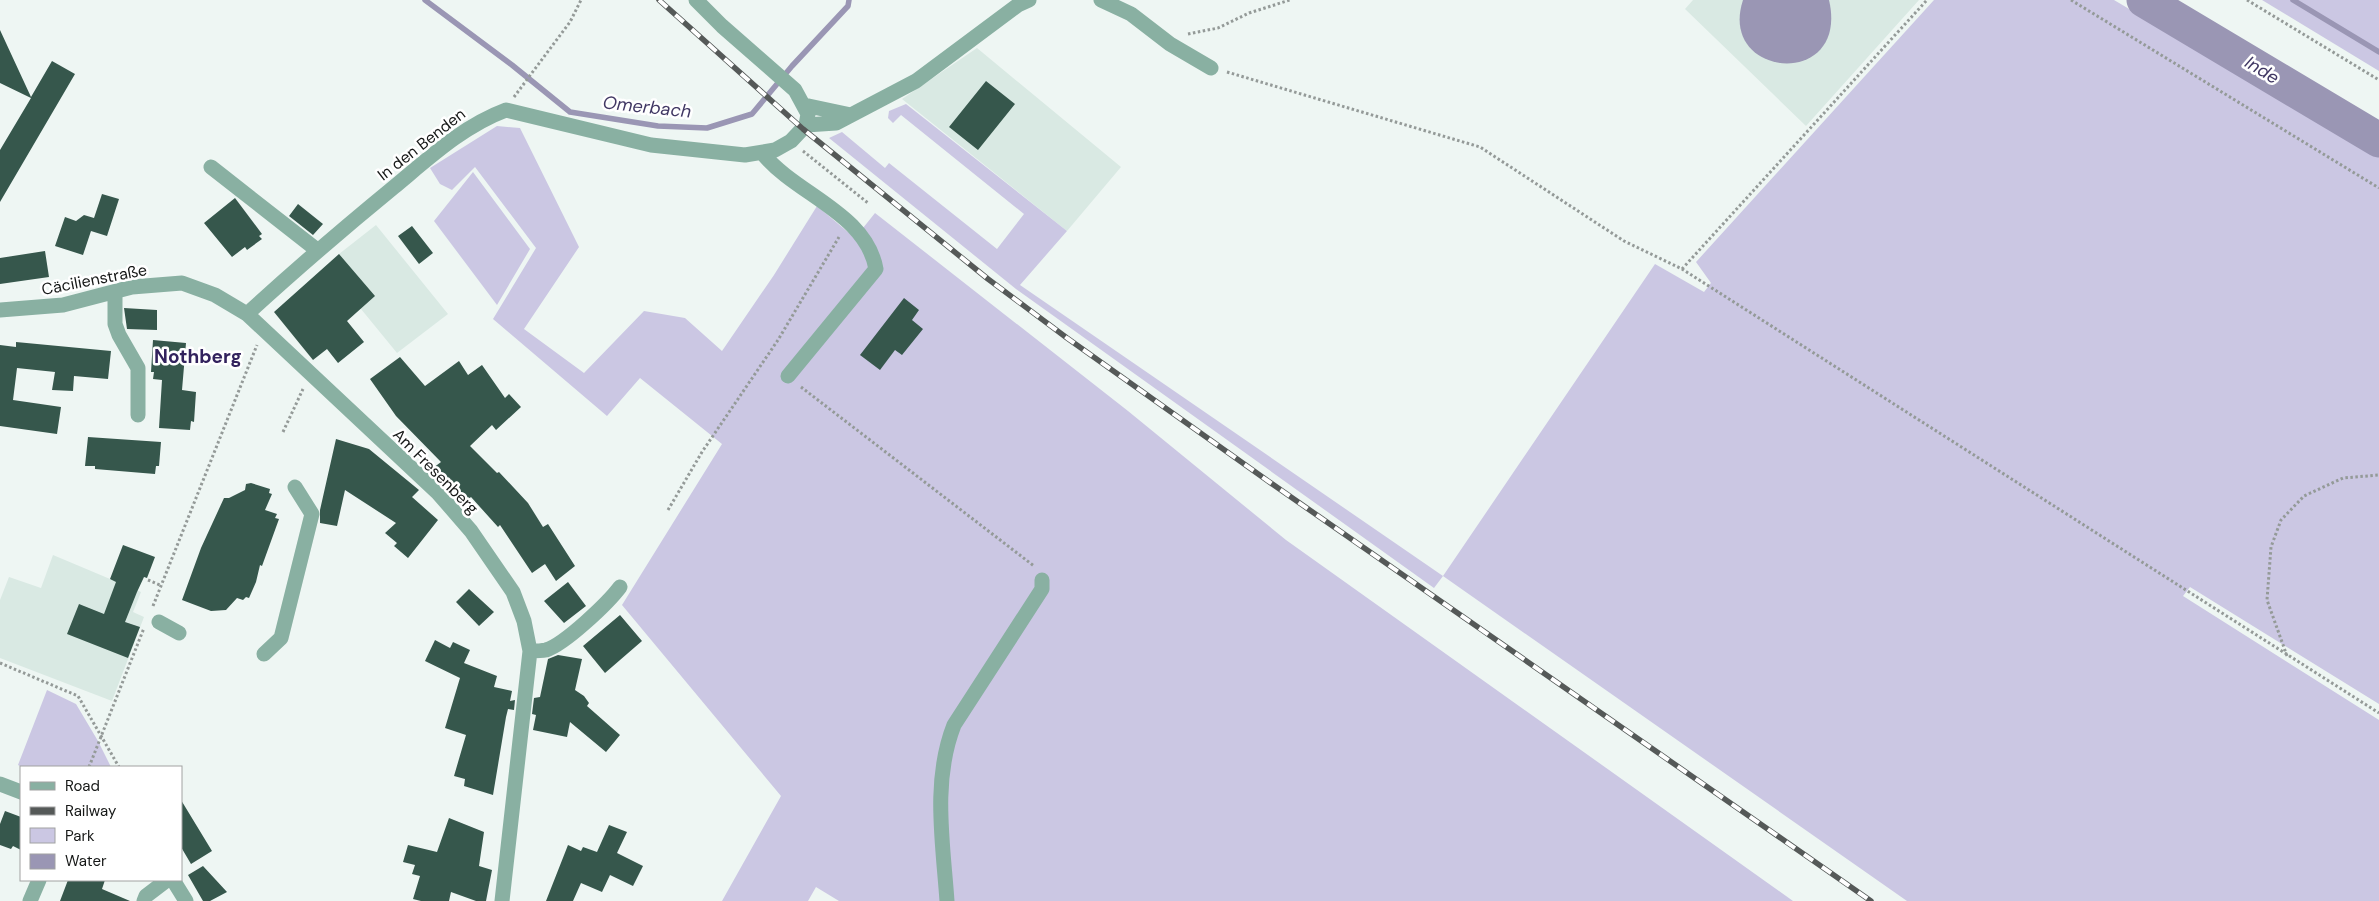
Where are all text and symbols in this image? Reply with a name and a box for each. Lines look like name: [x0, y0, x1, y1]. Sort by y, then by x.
water label: Inde: [2240, 50, 2284, 90]
water label: Omerbach: [602, 90, 692, 124]
street label: In den Benden: [373, 103, 470, 185]
street label: Cäcilienstraße: [40, 259, 149, 300]
district label: Nothberg: [154, 344, 242, 369]
street label: Am Fresenberg: [388, 424, 483, 519]
legend: [20, 766, 182, 881]
text: Road: [65, 776, 100, 796]
text: Railway: [65, 801, 117, 821]
text: Park: [65, 826, 95, 846]
text: Water: [65, 851, 107, 871]

